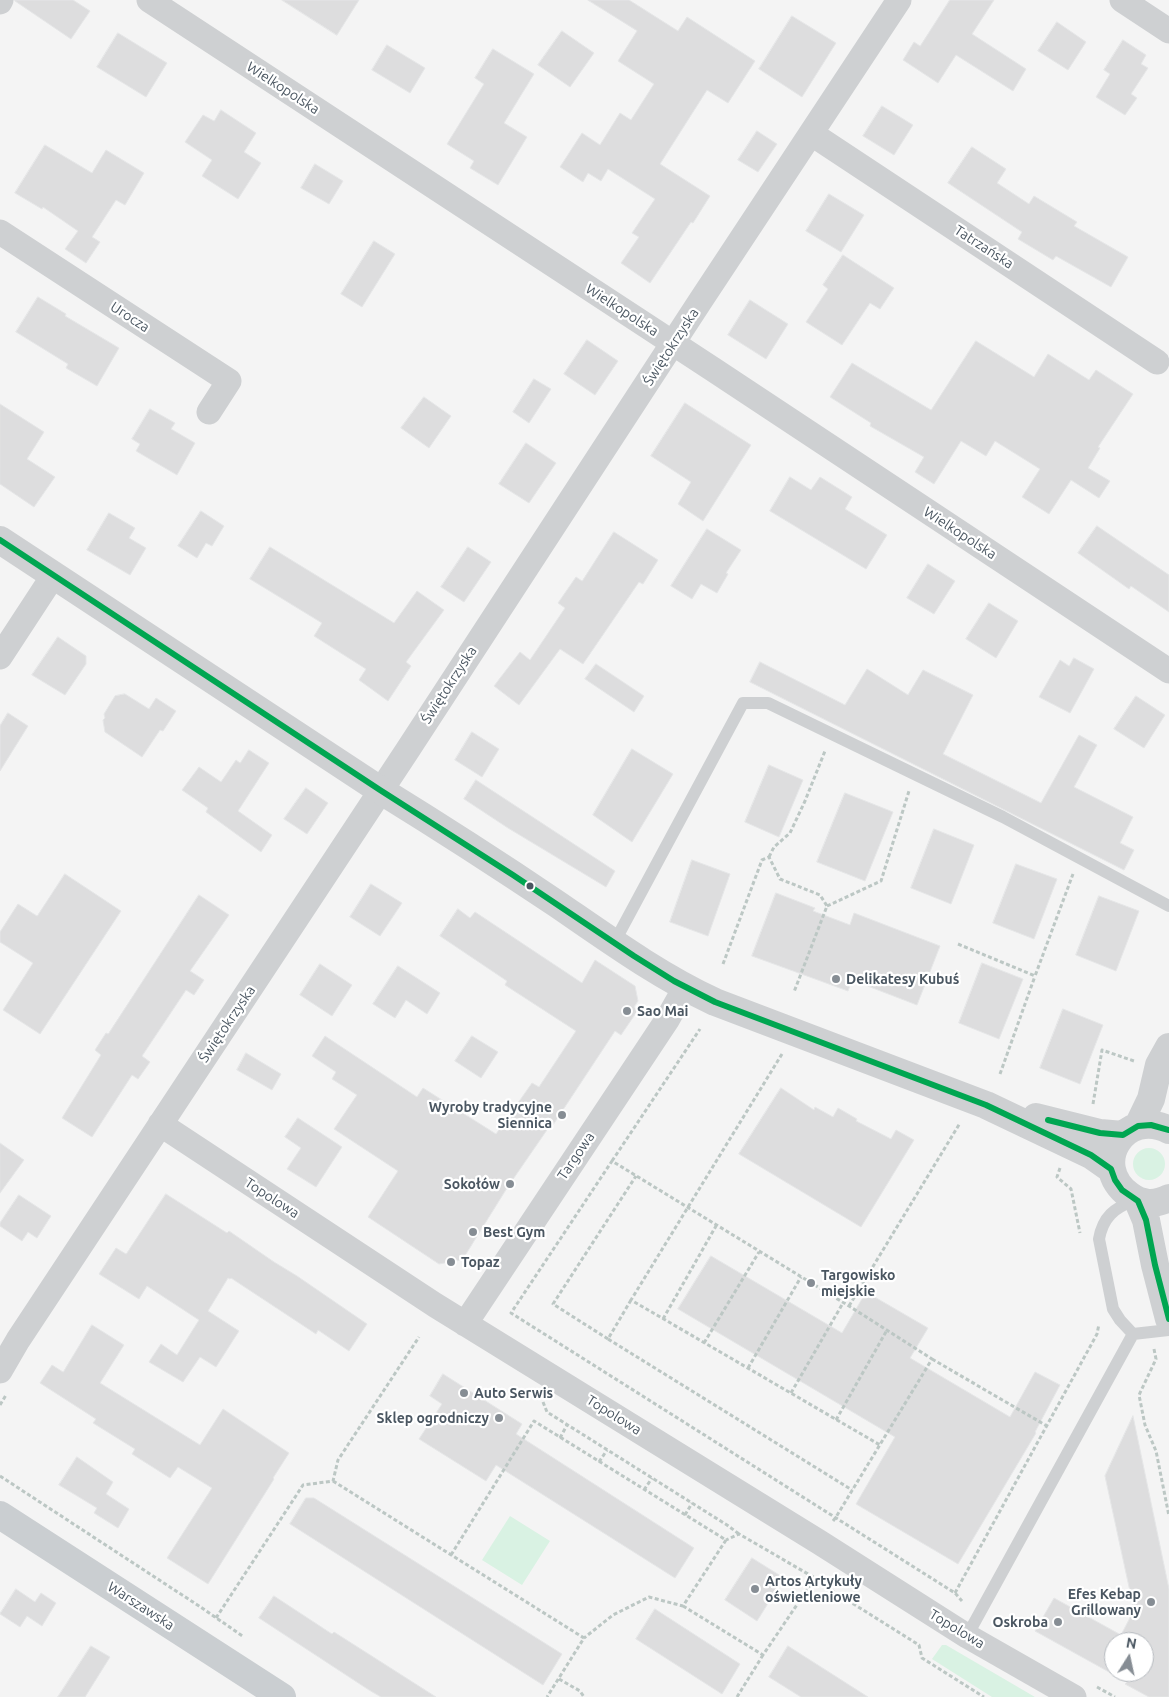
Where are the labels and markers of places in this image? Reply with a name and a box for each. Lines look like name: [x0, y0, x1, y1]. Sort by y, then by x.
unlabelled marker: [525, 881, 535, 891]
place label: Delikatesy Kubuś: [846, 971, 959, 987]
marker: Delikatesy Kubuś: [830, 973, 842, 985]
place label: Sao Mai: [637, 1003, 688, 1019]
marker: Sao Mai: [621, 1005, 633, 1017]
place label: Wyroby tradycyjne Siennica: [429, 1099, 552, 1132]
marker: Wyroby tradycyjne Siennica: [556, 1109, 568, 1121]
place label: Sokołów: [444, 1176, 500, 1192]
marker: Sokołów: [504, 1178, 516, 1190]
place label: Best Gym: [483, 1224, 545, 1240]
marker: Best Gym: [467, 1226, 479, 1238]
place label: Topaz: [461, 1254, 500, 1270]
marker: Topaz: [445, 1256, 457, 1268]
place label: Targowisko miejskie: [821, 1267, 896, 1300]
marker: Targowisko miejskie: [805, 1277, 817, 1289]
place label: Auto Serwis: [474, 1385, 553, 1401]
marker: Auto Serwis: [458, 1387, 470, 1399]
place label: Sklep ogrodniczy: [377, 1410, 489, 1426]
marker: Sklep ogrodniczy: [493, 1412, 505, 1424]
place label: Artos Artykuły oświetleniowe: [765, 1573, 862, 1605]
marker: Artos Artykuły oświetleniowe: [749, 1583, 761, 1595]
place label: Efes Kebap Grillowany: [1068, 1586, 1141, 1618]
marker: Efes Kebap Grillowany: [1145, 1596, 1157, 1608]
place label: Oskroba: [992, 1614, 1048, 1630]
marker: Oskroba: [1052, 1616, 1064, 1628]

